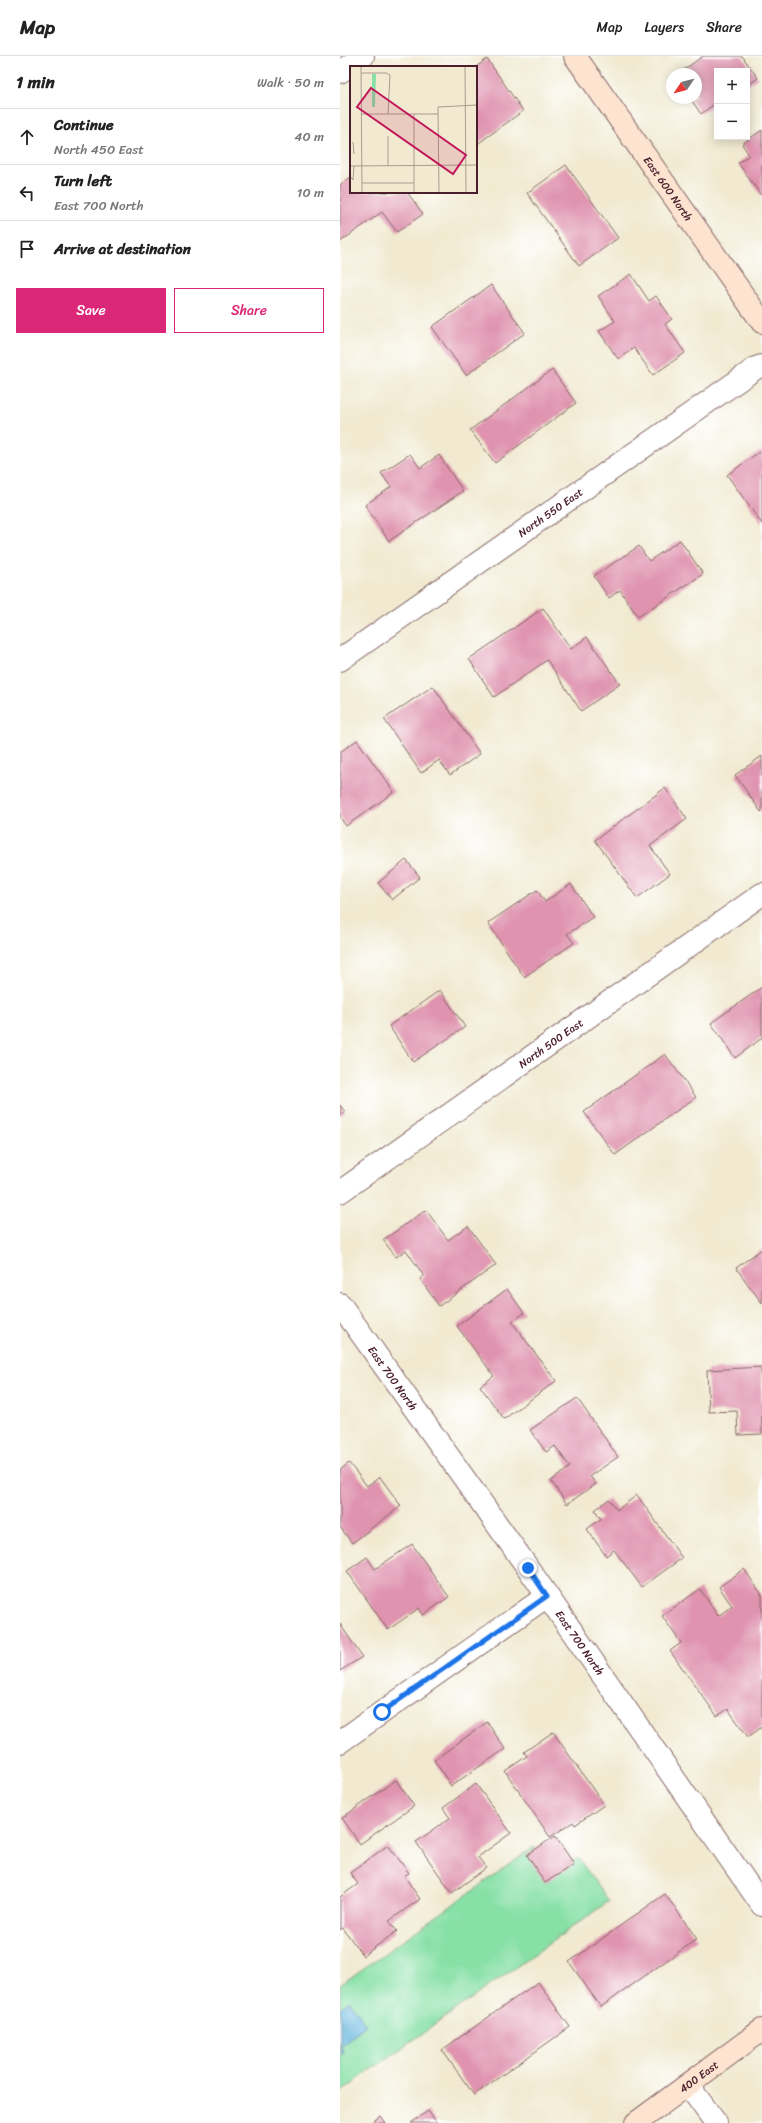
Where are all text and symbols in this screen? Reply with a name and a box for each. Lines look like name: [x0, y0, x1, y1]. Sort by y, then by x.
text: Map: [20, 11, 55, 44]
text: Map: [597, 15, 622, 40]
text: Layers: [644, 15, 684, 40]
text: Share: [706, 15, 742, 40]
inset map: [350, 66, 477, 193]
text: 1 min: [16, 67, 55, 97]
north arrow: [666, 68, 702, 104]
map controls: [714, 68, 750, 140]
button: +: [714, 68, 750, 104]
text: Walk · 50 m: [257, 71, 324, 94]
button: −: [714, 104, 750, 140]
text: Continue: [54, 112, 114, 138]
text: 40 m: [294, 125, 324, 148]
icon: ahead: [16, 126, 38, 148]
text: North 450 East: [54, 138, 144, 161]
street label: East 600 North: [639, 152, 698, 225]
text: Turn left: [54, 168, 112, 194]
text: 10 m: [297, 181, 324, 204]
icon: left: [16, 182, 38, 204]
text: East 700 North: [54, 194, 143, 217]
text: Arrive at destination: [54, 236, 191, 262]
icon: arrive: [16, 238, 38, 260]
button: Save: [16, 288, 166, 333]
button: Share: [174, 288, 324, 333]
street label: North 550 East: [514, 483, 587, 542]
street label: North 500 East: [514, 1013, 588, 1073]
street label: East 700 North: [363, 1342, 423, 1415]
route end: [519, 1559, 537, 1577]
street label: East 700 North: [550, 1606, 609, 1679]
route start: [373, 1703, 391, 1721]
street label: 400 East: [675, 2056, 723, 2098]

